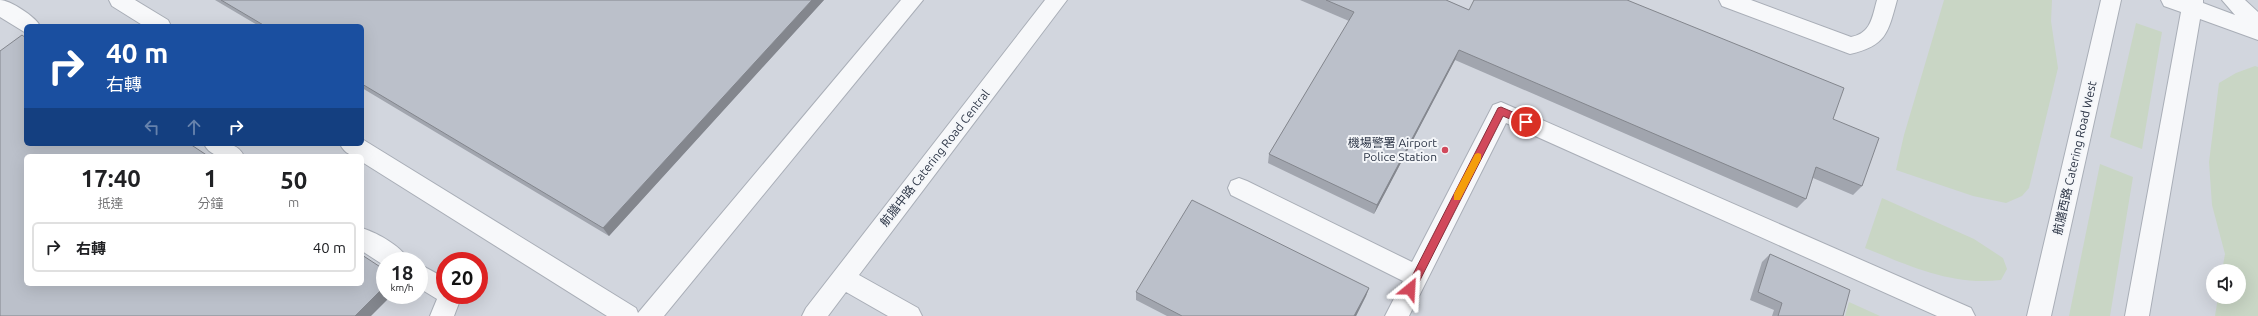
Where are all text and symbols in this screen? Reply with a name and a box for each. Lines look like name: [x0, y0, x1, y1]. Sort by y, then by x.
text: 40 m: [106, 37, 168, 68]
icon: right: [40, 40, 92, 92]
text: 右轉: [106, 74, 142, 94]
street label: 航膳西路 Catering Road West: [2050, 79, 2099, 236]
street label: 航膳中路 Catering Road Central: [877, 87, 992, 228]
pin: [1509, 105, 1543, 139]
icon: arrive: [1515, 111, 1537, 133]
icon: left: [141, 116, 163, 138]
icon: ahead: [183, 116, 205, 138]
icon: right: [225, 116, 247, 138]
place label: 機場警署 Airport Police Station: [1348, 136, 1437, 163]
marker: 機場警署 Airport Police Station: [1440, 145, 1450, 155]
text: 17:40: [81, 165, 141, 192]
text: 1: [204, 165, 217, 192]
text: 50: [280, 167, 307, 194]
text: m: [288, 195, 299, 209]
text: 抵達: [98, 196, 124, 210]
text: 分鐘: [197, 196, 223, 210]
icon: right: [42, 236, 64, 258]
text: 40 m: [313, 239, 346, 256]
text: 右轉: [76, 240, 106, 257]
speed limit sign: 20: [436, 252, 488, 304]
text: 18: [391, 261, 413, 284]
map controls: [2206, 264, 2246, 304]
button: sound: [2206, 264, 2246, 304]
position arrow: [1389, 268, 1431, 310]
text: km/h: [390, 282, 414, 293]

